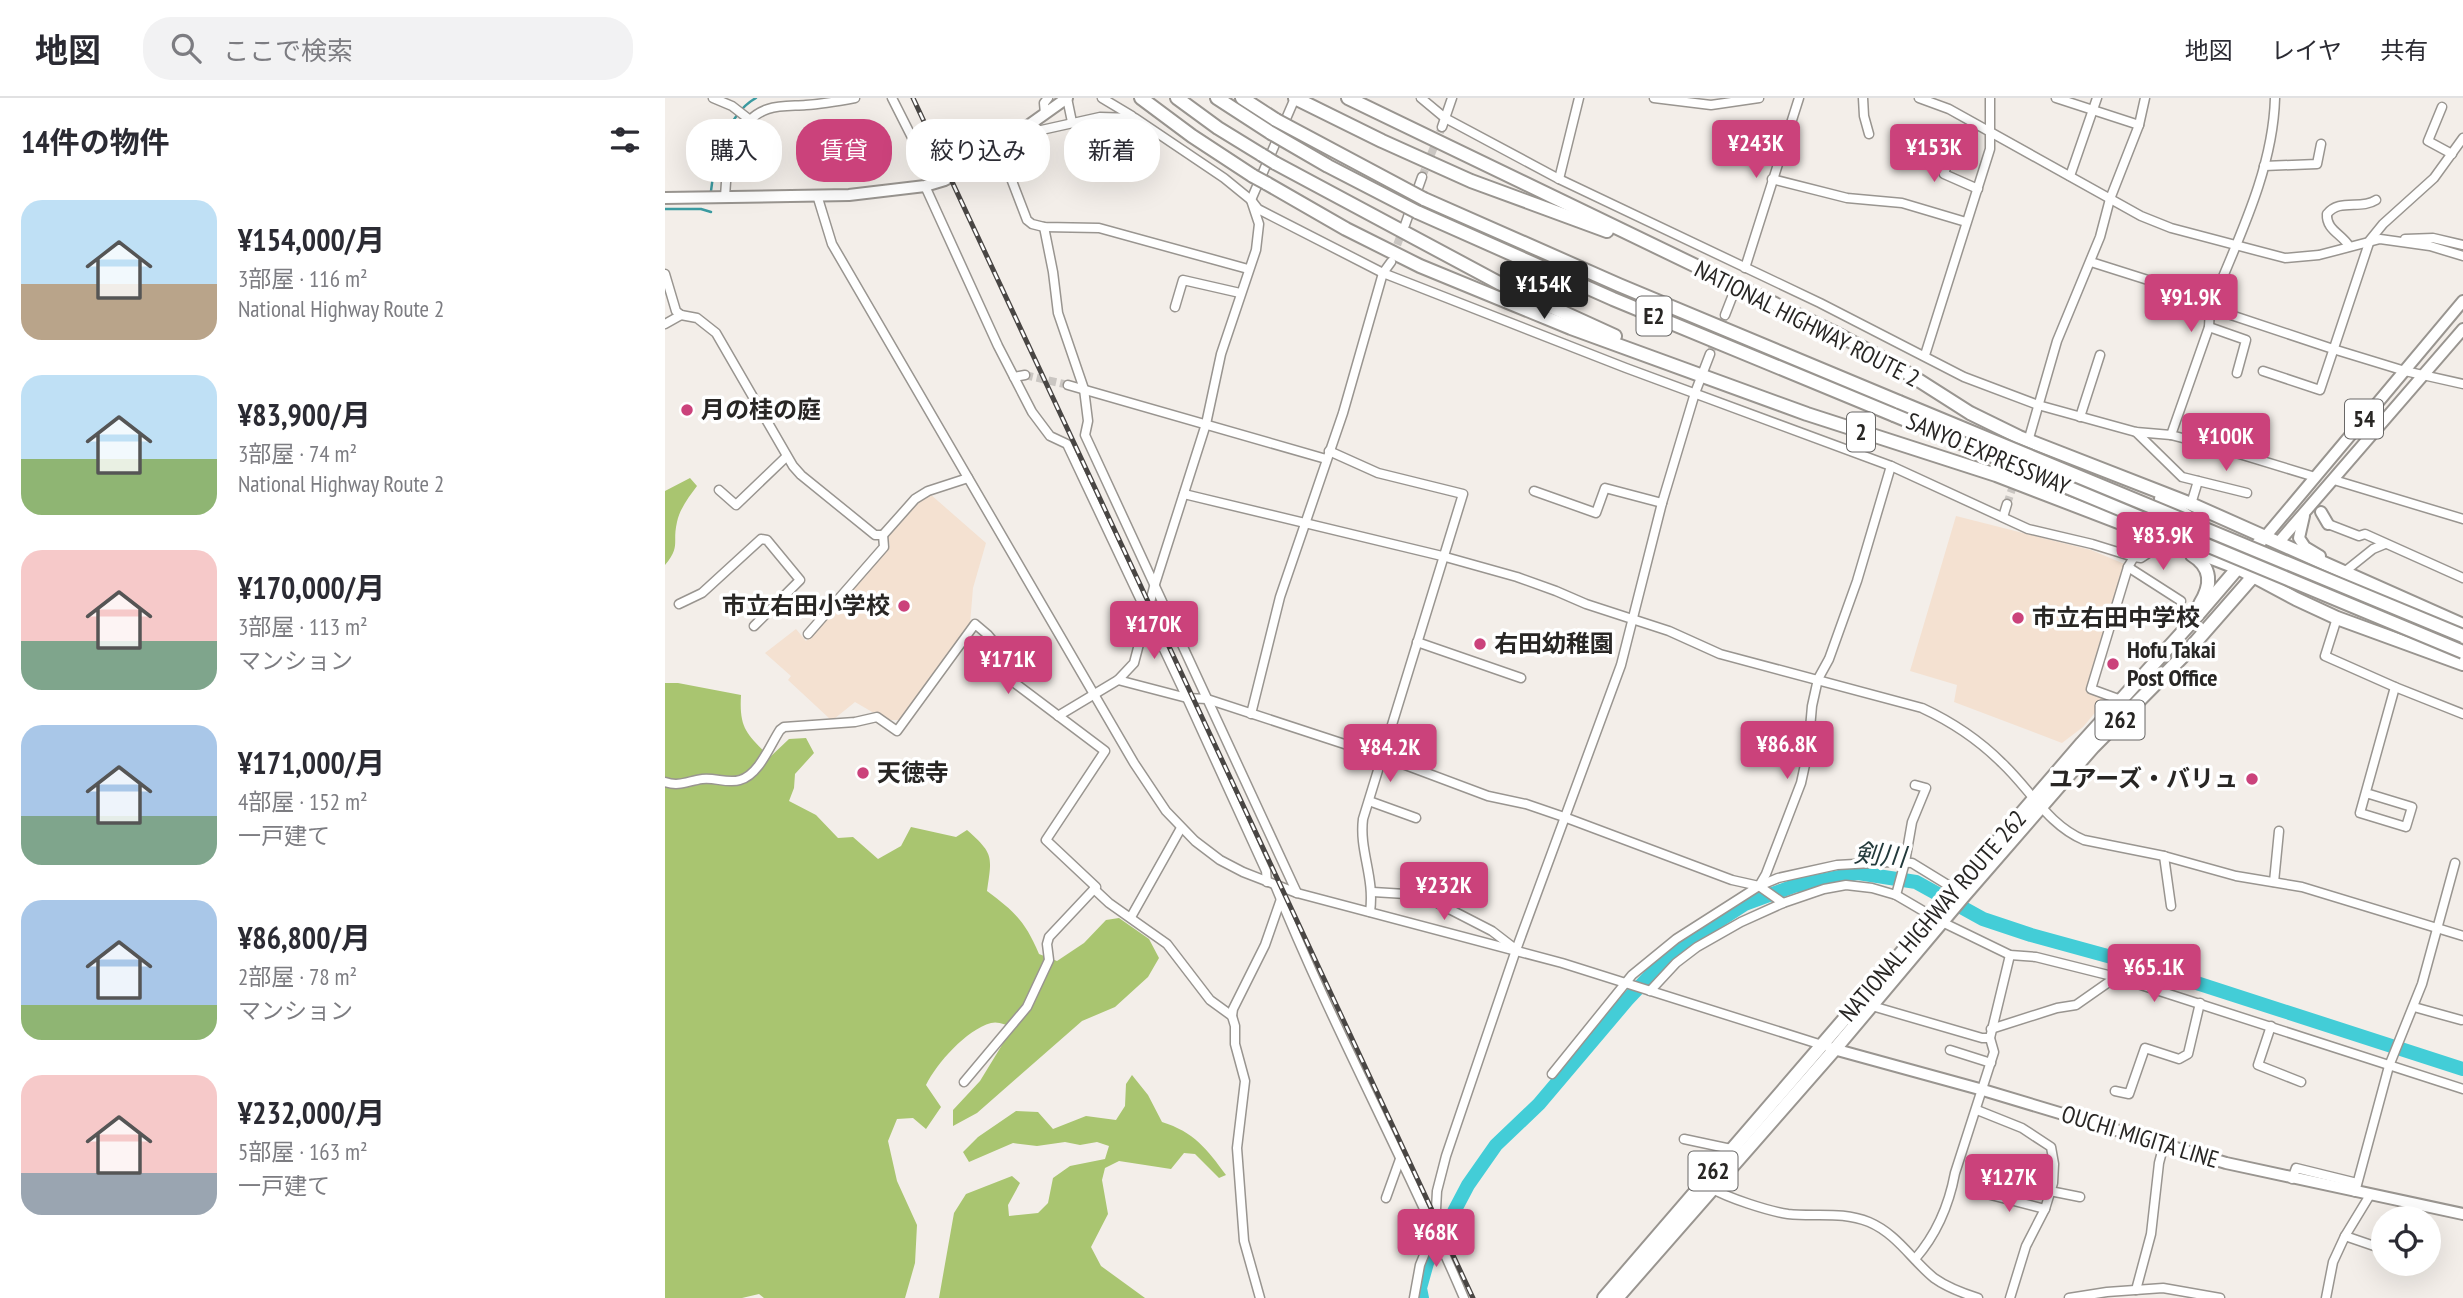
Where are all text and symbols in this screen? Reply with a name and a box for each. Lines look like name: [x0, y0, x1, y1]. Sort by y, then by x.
search box: [143, 17, 633, 80]
text: 地図: [35, 28, 101, 71]
icon: search: [167, 29, 205, 67]
text: ここで検索: [223, 34, 353, 67]
text: 地図: [2185, 35, 2233, 66]
text: レイヤ: [2271, 35, 2342, 66]
text: 共有: [2380, 35, 2428, 66]
chip: 購入: [686, 119, 782, 182]
chip: 賃貸: [796, 119, 892, 182]
chip: 絞り込み: [906, 119, 1050, 182]
chip: 新着: [1064, 119, 1160, 182]
pin: ¥243K: [1707, 120, 1805, 180]
icon: filters: [606, 121, 644, 159]
text: 14件の物件: [21, 122, 170, 161]
pin: ¥153K: [1885, 125, 1983, 184]
text: ¥243K: [1728, 128, 1784, 157]
text: ¥153K: [1906, 132, 1962, 161]
text: ¥154,000/月: [238, 220, 385, 259]
icon: home: [77, 228, 161, 312]
street label: NATIONAL HIGHWAY ROUTE 2: [1689, 253, 1925, 394]
pin: ¥154K: [1495, 262, 1593, 321]
text: 3部屋 · 116 m²: [238, 264, 368, 293]
text: ¥154K: [1516, 269, 1572, 298]
pin: ¥91.9K: [2134, 274, 2248, 334]
text: ¥91.9K: [2161, 282, 2221, 311]
text: National Highway Route 2: [238, 294, 444, 323]
road number: E2: [1637, 296, 1671, 336]
place label: 月の桂の庭: [701, 394, 821, 425]
text: ¥83,900/月: [238, 395, 371, 434]
road number: 54: [2345, 400, 2383, 438]
marker: 月の桂の庭: [679, 402, 695, 418]
icon: home: [77, 403, 161, 487]
street label: SANYO EXPRESSWAY: [1902, 405, 2075, 502]
road number: 2: [1847, 412, 1875, 452]
pin: ¥100K: [2177, 414, 2275, 473]
text: ¥100K: [2198, 421, 2254, 450]
text: 3部屋 · 74 m²: [238, 439, 357, 468]
text: National Highway Route 2: [238, 469, 444, 498]
pin: ¥83.9K: [2106, 512, 2220, 572]
text: ¥83.9K: [2133, 520, 2193, 549]
text: ¥170,000/月: [238, 568, 385, 607]
icon: home: [77, 578, 161, 662]
place label: 市立右田小学校: [722, 590, 890, 621]
marker: 市立右田小学校: [896, 598, 912, 614]
pin: ¥170K: [1105, 602, 1203, 661]
place label: 市立右田中学校: [2032, 602, 2200, 633]
text: ¥170K: [1126, 609, 1182, 638]
marker: 市立右田中学校: [2010, 610, 2026, 626]
text: 3部屋 · 113 m²: [238, 612, 368, 641]
place label: 右田幼稚園: [1494, 628, 1614, 659]
place label: Hofu Takai Post Office: [2127, 634, 2218, 693]
pin: ¥171K: [959, 636, 1057, 696]
marker: 右田幼稚園: [1472, 636, 1488, 652]
text: ¥171K: [980, 644, 1036, 673]
text: マンション: [238, 646, 353, 675]
marker: Hofu Takai Post Office: [2105, 656, 2121, 672]
road number: 262: [2095, 700, 2145, 740]
pin: ¥86.8K: [1730, 722, 1844, 781]
pin: ¥84.2K: [1333, 724, 1447, 784]
text: ¥86.8K: [1757, 729, 1817, 758]
text: ¥84.2K: [1360, 732, 1420, 761]
text: ¥171,000/月: [238, 743, 385, 782]
icon: home: [77, 753, 161, 837]
place label: 天徳寺: [877, 757, 949, 788]
place label: ユアーズ・バリュ: [2049, 763, 2238, 794]
marker: 天徳寺: [855, 765, 871, 781]
marker: ユアーズ・バリュ: [2244, 771, 2260, 787]
text: 4部屋 · 152 m²: [238, 787, 368, 816]
street label: NATIONAL HIGHWAY ROUTE 262: [1832, 804, 2033, 1028]
text: 一戸建て: [238, 821, 330, 850]
water label: 剣川: [1853, 836, 1910, 873]
pin: ¥232K: [1395, 862, 1493, 922]
text: ¥232K: [1416, 870, 1472, 899]
text: ¥86,800/月: [238, 918, 371, 957]
icon: home: [77, 928, 161, 1012]
pin: ¥65.1K: [2097, 944, 2211, 1004]
text: ¥65.1K: [2124, 952, 2184, 981]
text: 2部屋 · 78 m²: [238, 962, 357, 991]
text: マンション: [238, 996, 353, 1025]
text: ¥232,000/月: [238, 1093, 385, 1132]
street label: OUCHI MIGITA LINE: [2058, 1098, 2222, 1175]
icon: home: [77, 1103, 161, 1187]
text: 5部屋 · 163 m²: [238, 1137, 368, 1166]
road number: 262: [1689, 1152, 1737, 1190]
pin: ¥127K: [1960, 1154, 2058, 1214]
text: ¥127K: [1981, 1162, 2037, 1191]
text: 一戸建て: [238, 1171, 330, 1200]
map controls: [2371, 1206, 2441, 1276]
button: locate: [2371, 1206, 2441, 1276]
pin: ¥68K: [1395, 1210, 1477, 1269]
text: ¥68K: [1414, 1217, 1458, 1246]

